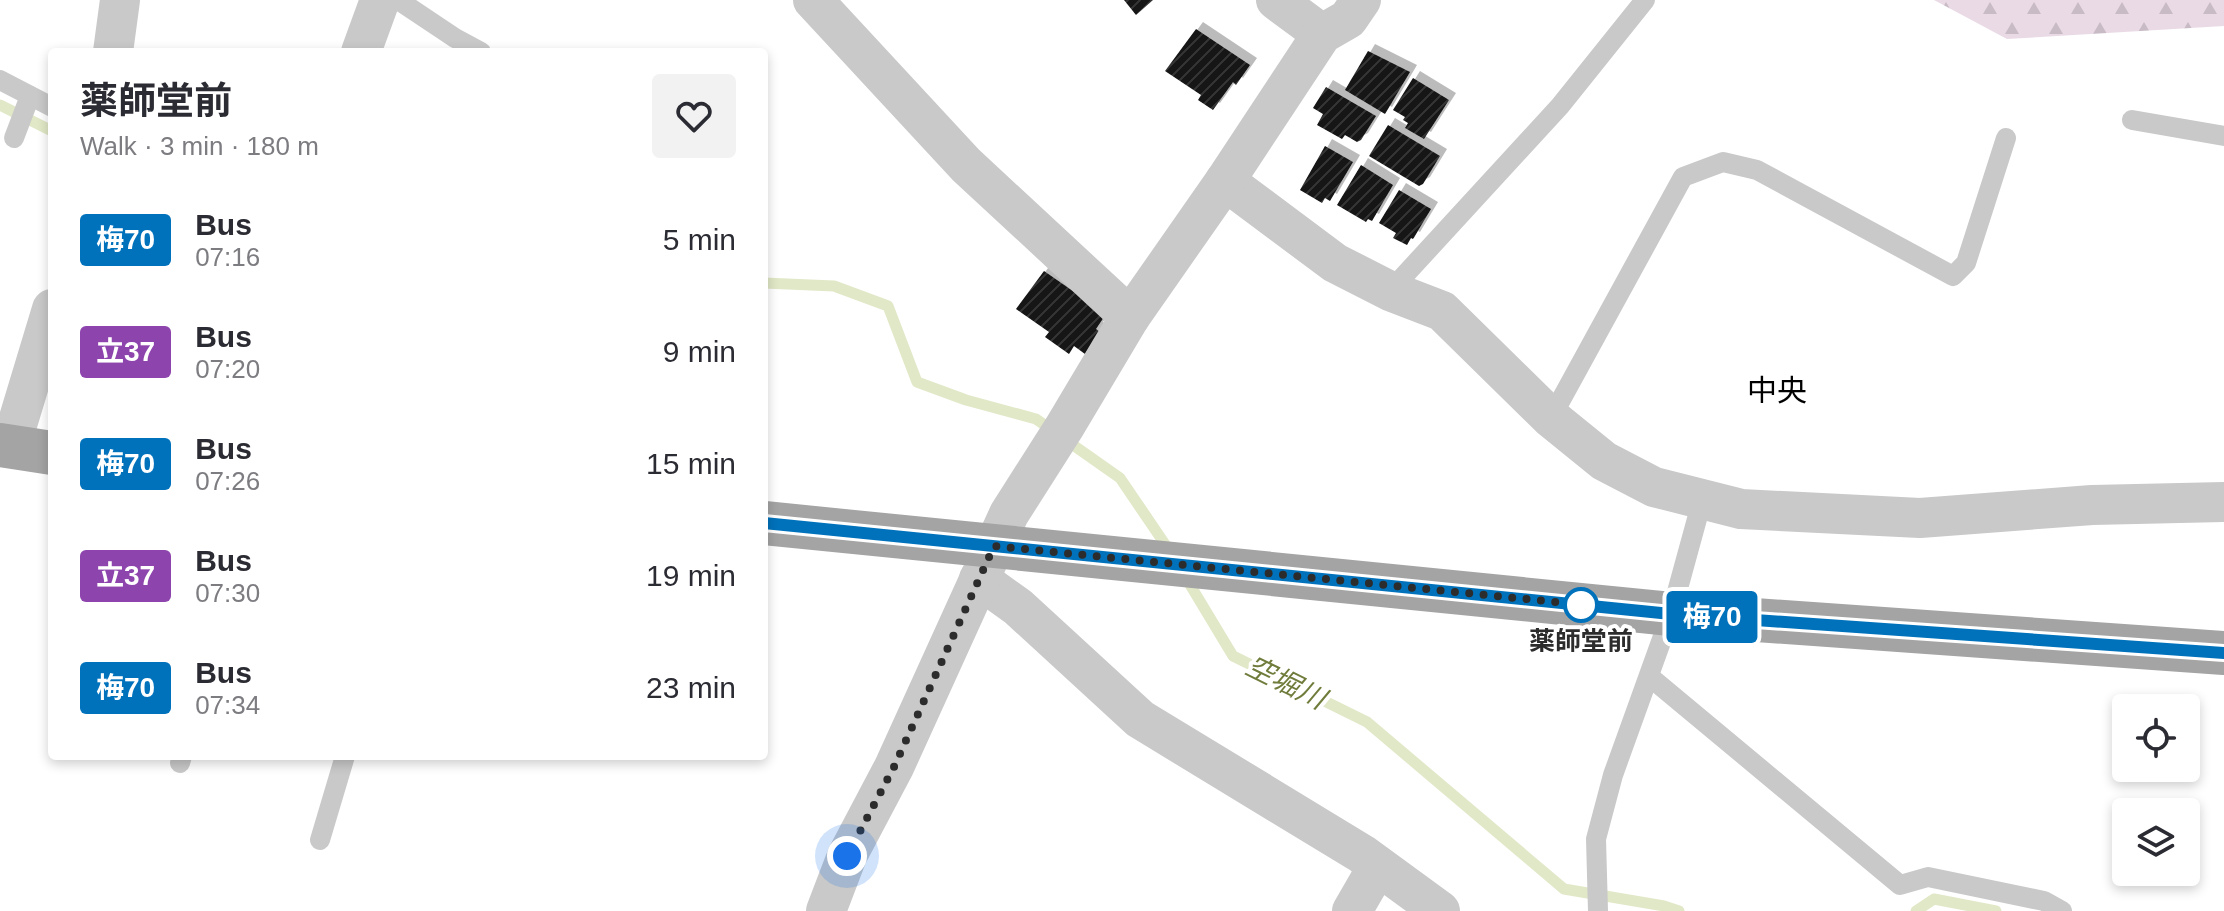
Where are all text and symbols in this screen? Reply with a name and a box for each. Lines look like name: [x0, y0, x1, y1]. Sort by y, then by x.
button: heart: [652, 74, 736, 158]
text: 薬師堂前: [80, 80, 232, 122]
text: Walk · 3 min · 180 m: [80, 131, 319, 161]
text: Bus: [195, 208, 252, 241]
text: 5 min: [663, 223, 736, 256]
text: 梅70: [96, 224, 155, 255]
text: 07:16: [195, 242, 260, 272]
text: Bus: [195, 320, 252, 353]
text: 9 min: [663, 335, 736, 368]
text: 立37: [96, 336, 155, 367]
text: 07:20: [195, 354, 260, 384]
district label: 中央: [1747, 374, 1807, 407]
text: Bus: [195, 432, 252, 465]
text: 15 min: [646, 447, 736, 480]
text: 梅70: [96, 448, 155, 479]
text: 07:26: [195, 466, 260, 496]
text: Bus: [195, 544, 252, 577]
text: 19 min: [646, 559, 736, 592]
text: 立37: [96, 560, 155, 591]
text: 07:30: [195, 578, 260, 608]
marker: 薬師堂前: [1564, 588, 1598, 622]
line badge: 梅70: [1666, 591, 1758, 643]
text: 梅70: [1682, 601, 1742, 632]
place label: 薬師堂前: [1529, 626, 1633, 656]
water label: 空堀川: [1241, 650, 1333, 716]
text: Bus: [195, 656, 252, 689]
text: 23 min: [646, 671, 736, 704]
text: 梅70: [96, 672, 155, 703]
text: 07:34: [195, 690, 260, 720]
map controls: [2112, 694, 2200, 886]
button: locate: [2112, 694, 2200, 782]
button: layers: [2112, 798, 2200, 886]
your location: [827, 836, 867, 876]

